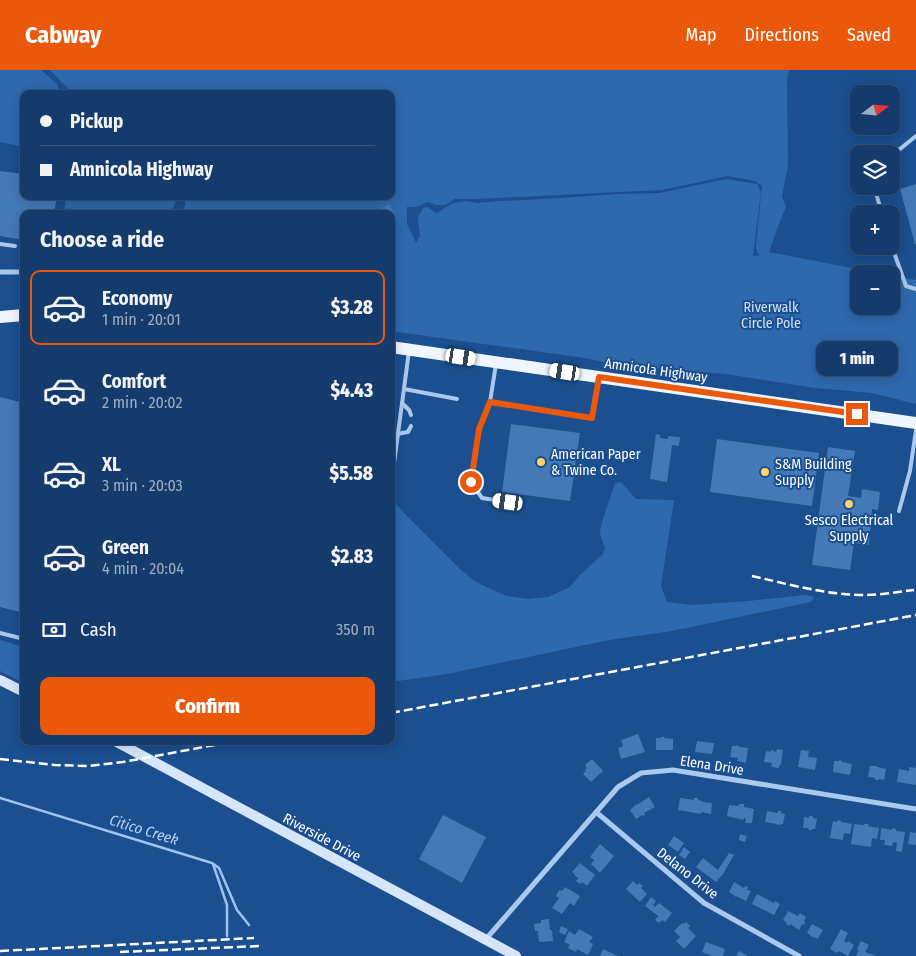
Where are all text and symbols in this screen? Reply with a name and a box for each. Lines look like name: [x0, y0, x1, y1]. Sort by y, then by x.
text: Cabway: [25, 21, 101, 49]
text: Map: [685, 24, 717, 46]
text: Directions: [745, 24, 819, 46]
text: Saved: [847, 24, 891, 46]
north arrow: [850, 85, 900, 135]
map controls: [850, 85, 900, 315]
text: Pickup: [70, 110, 123, 133]
button: layers: [850, 145, 900, 195]
text: Amnicola Highway: [70, 158, 213, 181]
button: +: [850, 205, 900, 255]
text: Choose a ride: [40, 226, 164, 253]
button: −: [850, 265, 900, 315]
icon: car: [42, 285, 87, 330]
text: Economy: [102, 287, 172, 310]
text: $3.28: [331, 296, 373, 319]
park label: Riverwalk Circle Pole: [741, 299, 801, 332]
text: 1 min · 20:01: [102, 310, 181, 329]
callout: 1 min: [816, 342, 898, 376]
car: [445, 347, 476, 367]
text: 1 min: [840, 349, 874, 368]
street label: Amnicola Highway: [603, 355, 709, 386]
car: [549, 362, 580, 382]
icon: car: [42, 368, 87, 413]
text: Comfort: [102, 370, 166, 393]
text: $4.43: [331, 379, 373, 402]
text: 2 min · 20:02: [102, 393, 183, 412]
route end: [846, 403, 868, 425]
place label: American Paper & Twine Co.: [551, 446, 641, 479]
icon: car: [42, 451, 87, 496]
text: XL: [102, 453, 121, 476]
marker: American Paper & Twine Co.: [535, 456, 547, 468]
place label: S&M Building Supply: [775, 456, 852, 489]
text: $5.58: [330, 462, 373, 485]
marker: S&M Building Supply: [759, 466, 771, 478]
route start: [460, 471, 482, 493]
text: 3 min · 20:03: [102, 476, 183, 495]
car: [492, 492, 523, 512]
marker: Sesco Electrical Supply: [843, 498, 855, 510]
place label: Sesco Electrical Supply: [805, 512, 894, 545]
icon: car: [42, 534, 87, 579]
text: Green: [102, 536, 149, 559]
text: $2.83: [331, 545, 373, 568]
text: 4 min · 20:04: [102, 559, 184, 578]
icon: cash: [40, 616, 68, 644]
text: Cash: [80, 618, 117, 641]
text: 350 m: [336, 620, 375, 639]
button: Confirm: [40, 677, 375, 735]
street label: Elena Drive: [679, 752, 745, 779]
street label: Riverside Drive: [280, 810, 364, 865]
water label: Citico Creek: [107, 811, 181, 849]
street label: Delano Drive: [654, 844, 722, 903]

